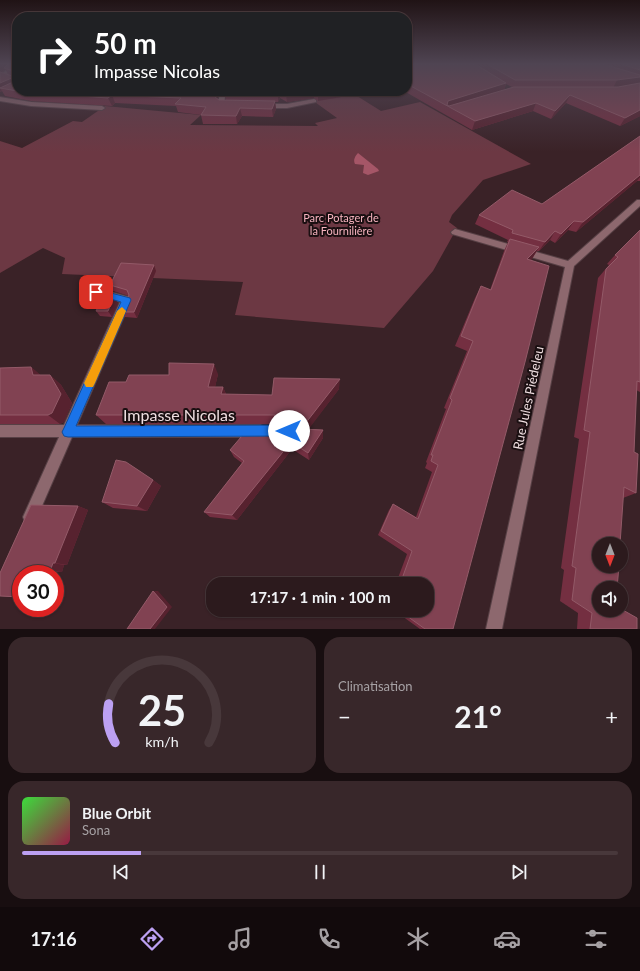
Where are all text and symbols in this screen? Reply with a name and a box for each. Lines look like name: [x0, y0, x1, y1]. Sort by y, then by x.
text: 50 m: [94, 26, 157, 60]
icon: right: [28, 28, 80, 80]
text: Impasse Nicolas: [94, 60, 220, 82]
park label: Parc Potager de la Fournilière: [303, 211, 379, 237]
pin: [79, 275, 113, 309]
icon: arrive: [85, 281, 107, 303]
street label: Rue Jules Piédeleu: [509, 345, 547, 451]
street label: Impasse Nicolas: [123, 405, 235, 424]
position arrow: [268, 410, 310, 452]
north arrow: [592, 537, 628, 573]
map controls: [592, 537, 628, 617]
speed limit sign: 30: [12, 565, 64, 617]
button: sound: [592, 581, 628, 617]
text: 17:17 · 1 min · 100 m: [250, 588, 390, 606]
text: Climatisation: [338, 678, 413, 694]
text: 25: [138, 685, 186, 735]
text: 21°: [454, 698, 502, 734]
text: −: [338, 703, 351, 730]
text: +: [605, 703, 618, 730]
text: km/h: [145, 733, 179, 750]
text: Blue Orbit: [82, 804, 151, 822]
text: Sona: [82, 822, 110, 838]
icon: previous: [110, 861, 132, 883]
icon: pause: [309, 861, 331, 883]
icon: next: [508, 861, 530, 883]
icon: directions: [138, 925, 166, 953]
icon: music: [226, 925, 254, 953]
icon: phone: [315, 925, 343, 953]
icon: climate: [404, 925, 432, 953]
icon: car: [493, 925, 521, 953]
icon: filters: [582, 925, 610, 953]
text: 17:16: [30, 928, 77, 950]

